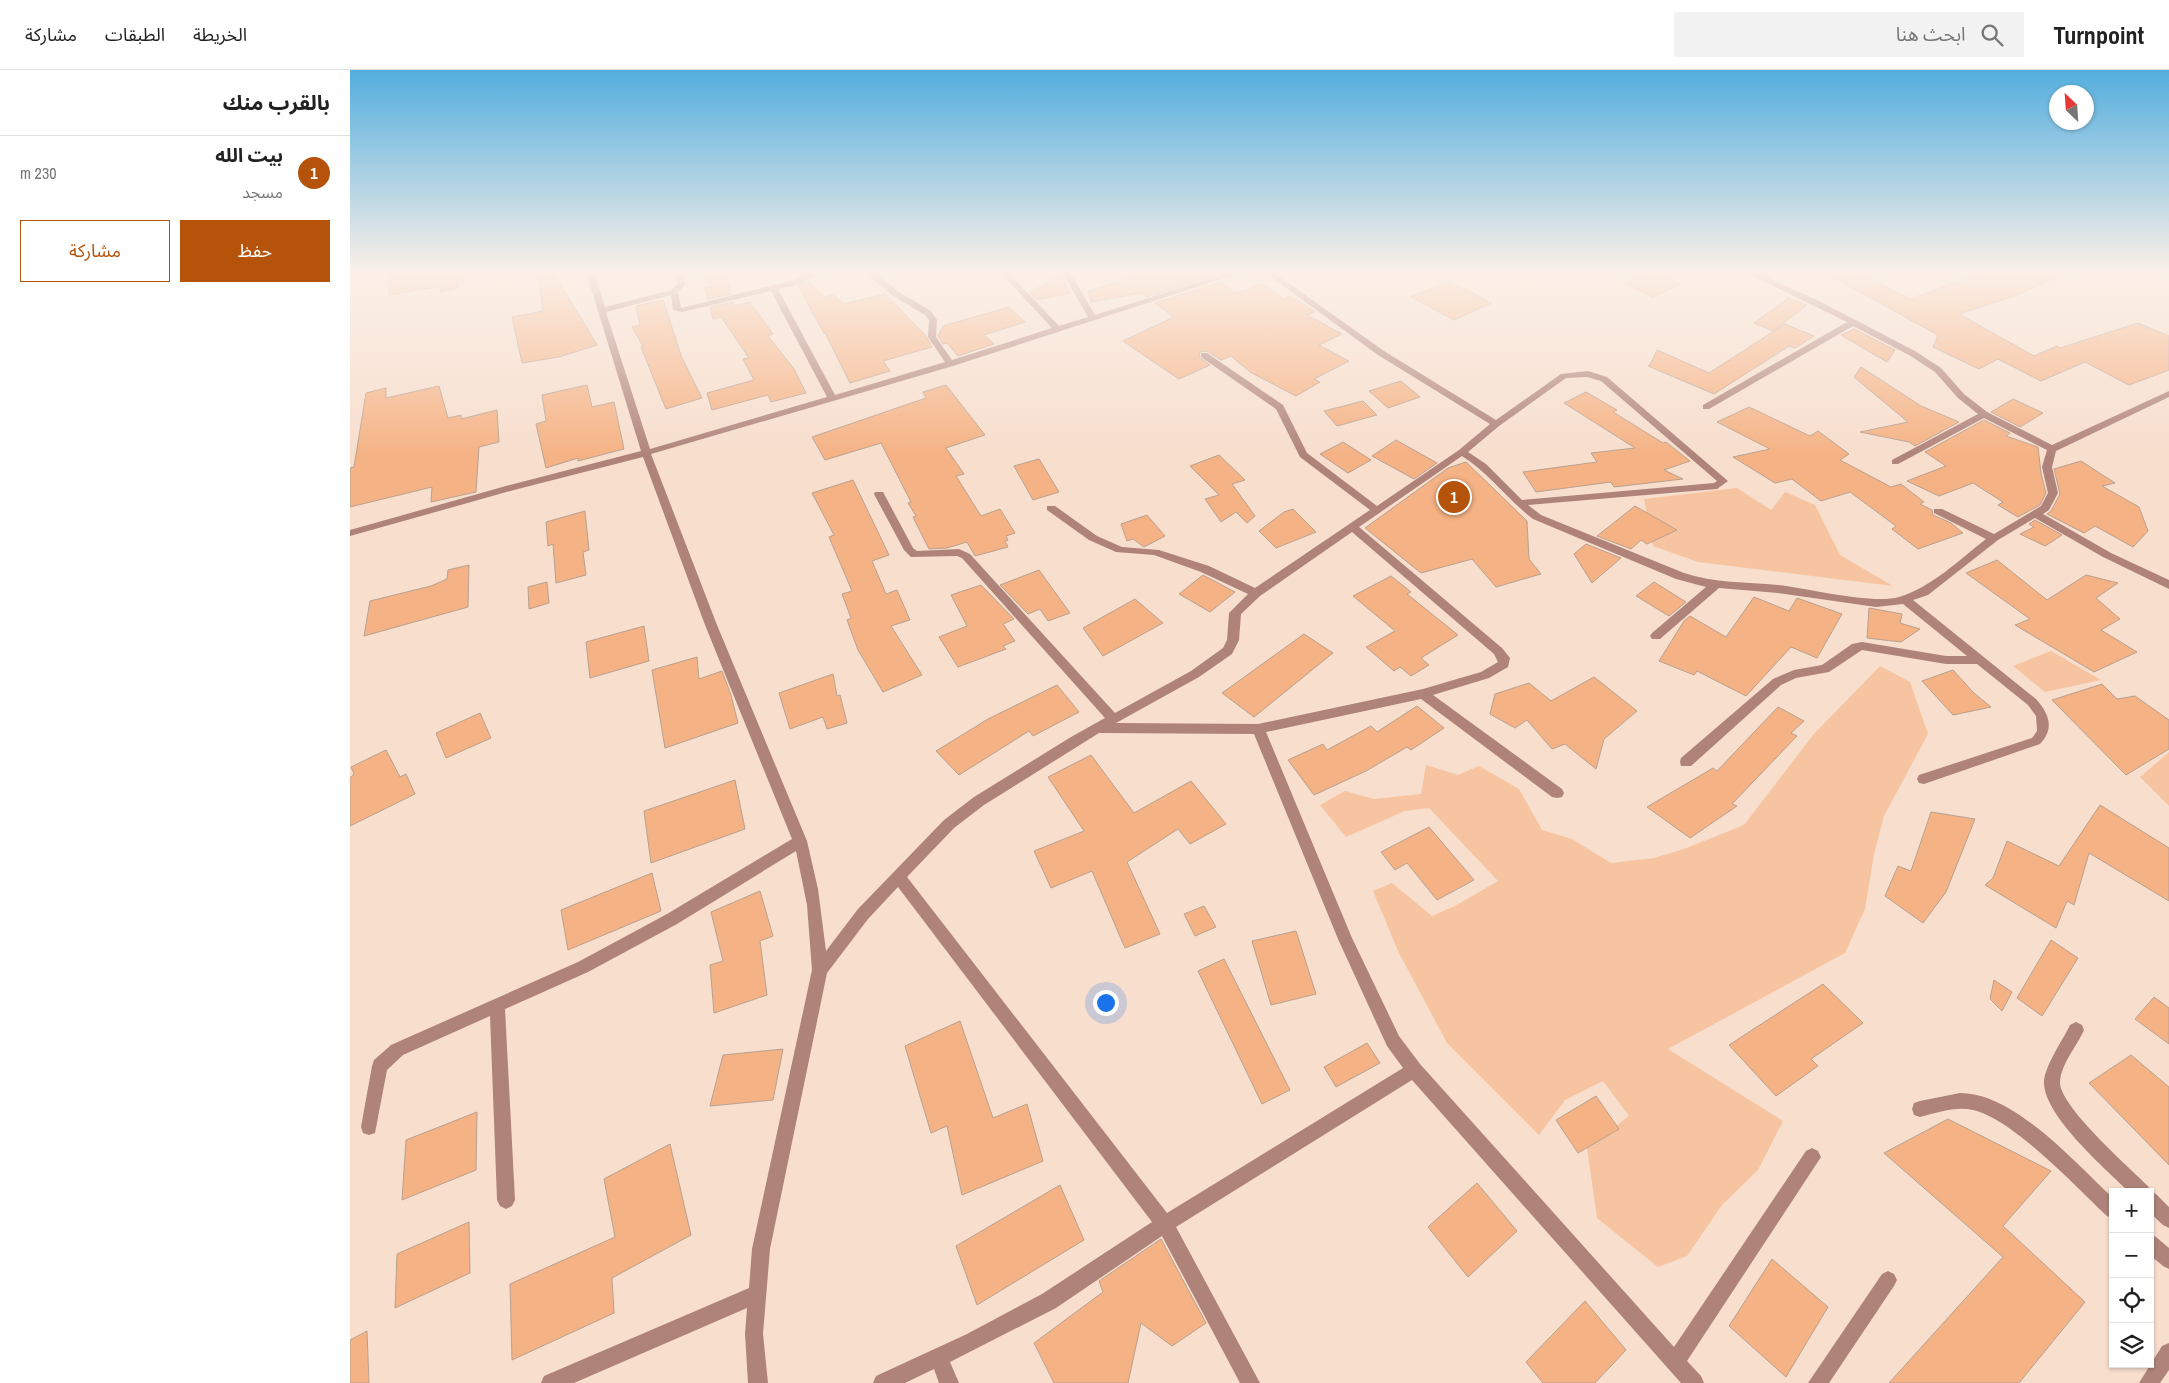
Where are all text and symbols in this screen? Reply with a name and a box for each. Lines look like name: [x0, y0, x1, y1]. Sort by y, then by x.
search box: [1674, 12, 2024, 57]
text: Turnpoint: [2054, 19, 2144, 51]
text: ابحث هنا: [1896, 21, 1966, 47]
icon: search: [1978, 21, 2006, 49]
text: مشاركة: [25, 22, 77, 47]
text: الطبقات: [105, 22, 165, 47]
text: الخريطة: [193, 22, 247, 47]
north arrow: [2049, 85, 2094, 130]
text: بالقرب منك: [223, 88, 330, 117]
text: بيت الله: [215, 142, 283, 168]
text: 230 m: [20, 162, 56, 184]
text: 1: [310, 162, 318, 184]
text: مسجد: [242, 181, 283, 203]
button: مشاركة: [20, 220, 170, 282]
button: حفظ: [180, 220, 330, 282]
pin: 1: [1438, 478, 1470, 516]
your location: [1093, 990, 1119, 1016]
map controls: [2109, 1188, 2154, 1368]
button: +: [2109, 1188, 2154, 1233]
button: −: [2109, 1233, 2154, 1278]
button: locate: [2109, 1278, 2154, 1323]
button: layers: [2109, 1323, 2154, 1368]

